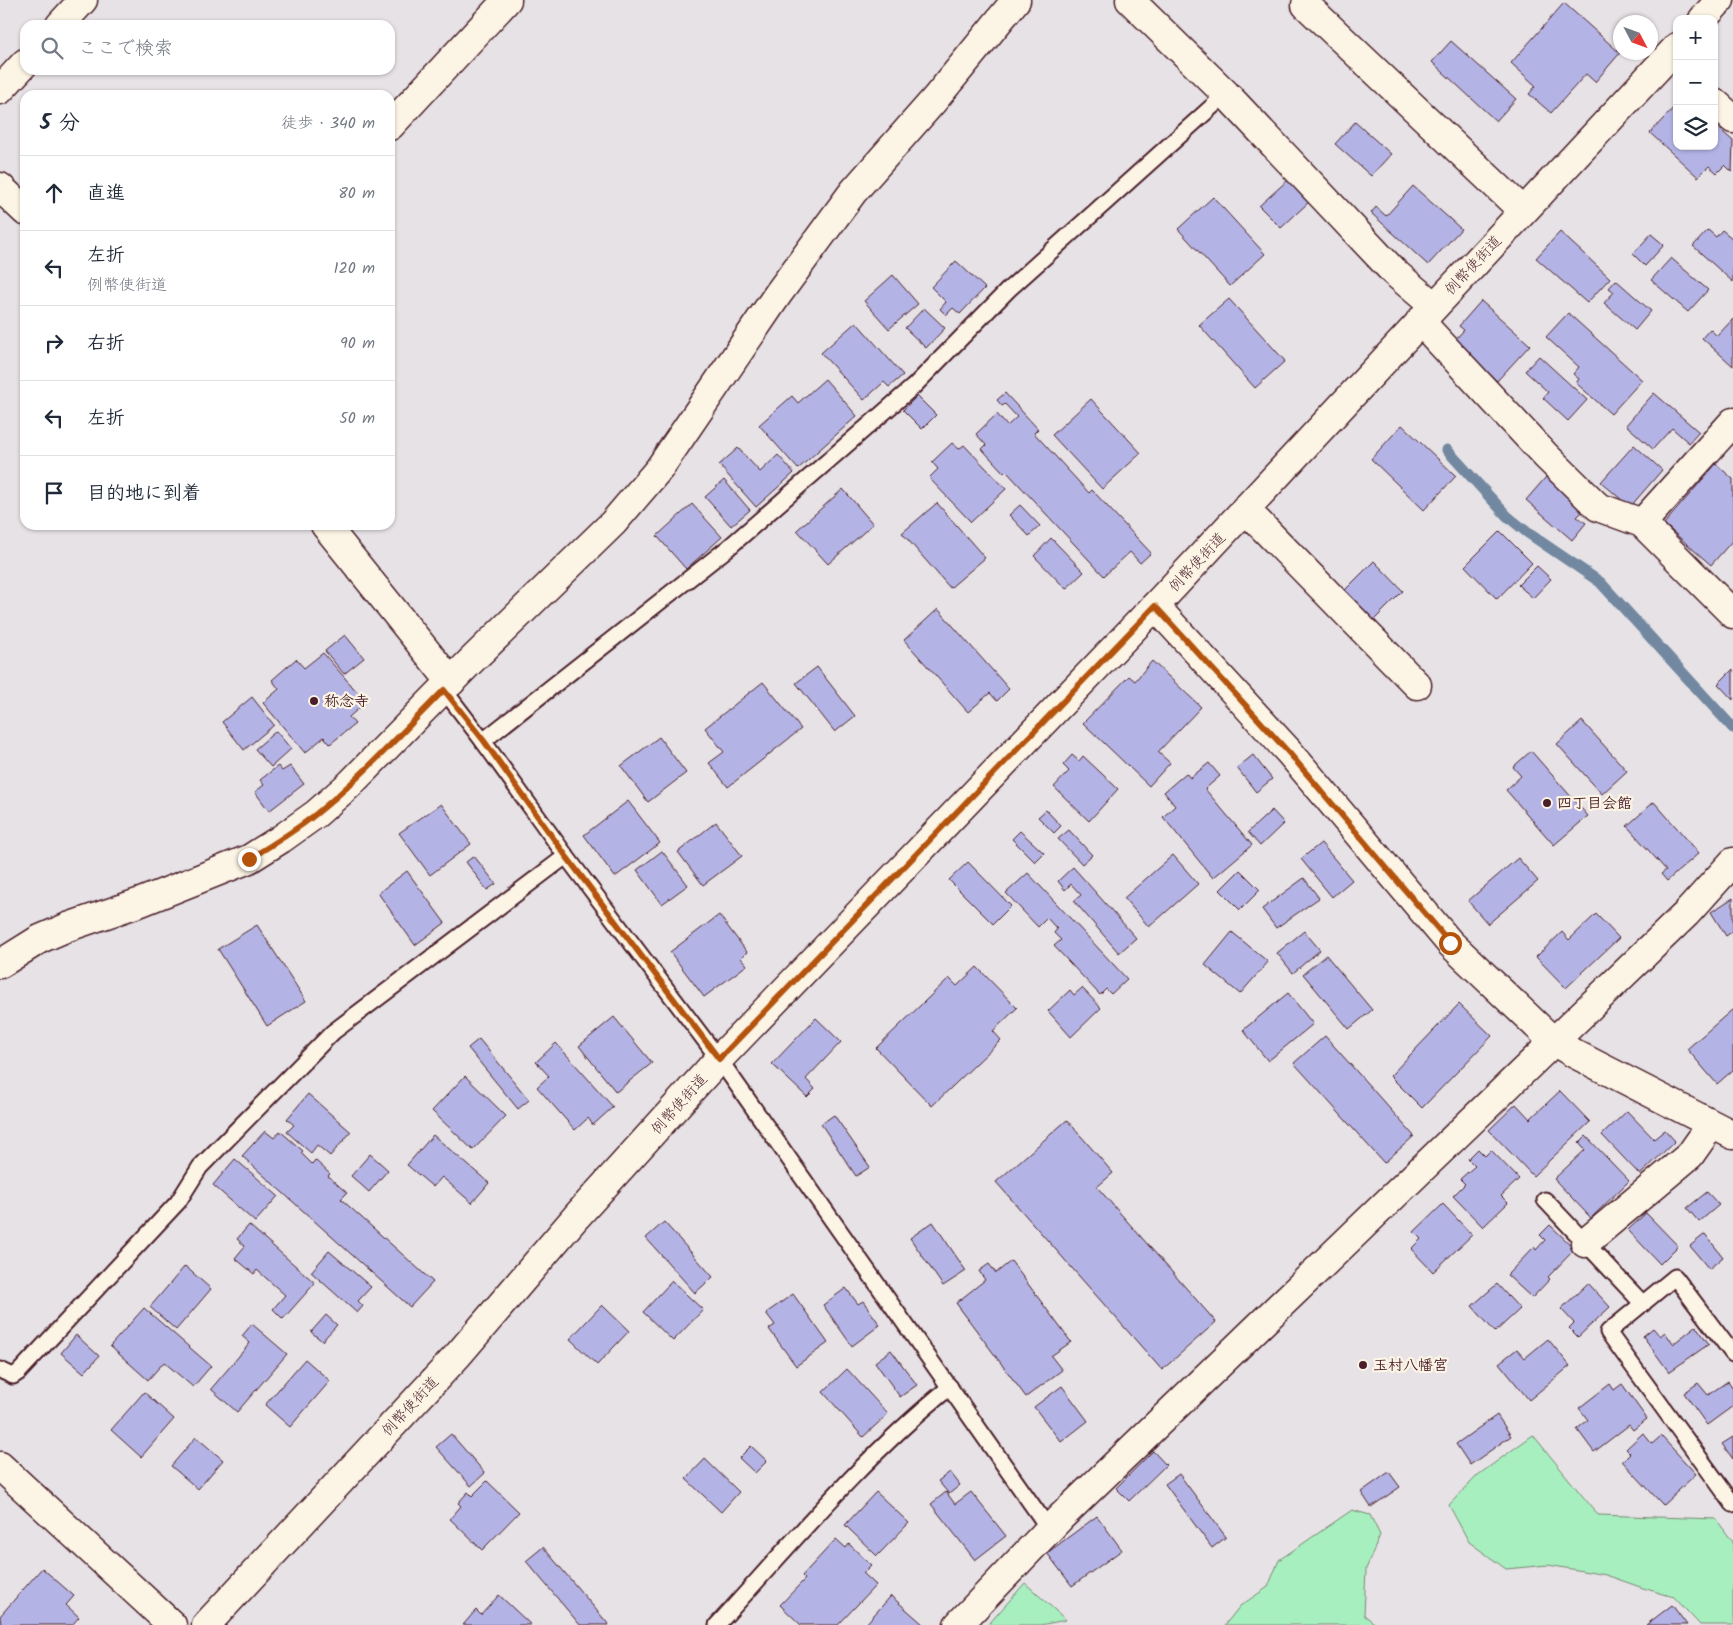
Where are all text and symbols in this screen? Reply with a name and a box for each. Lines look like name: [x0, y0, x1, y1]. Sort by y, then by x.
north arrow: [1613, 15, 1658, 60]
map controls: [1673, 15, 1718, 150]
button: +: [1673, 15, 1718, 60]
search box: [20, 20, 395, 75]
icon: search: [38, 34, 66, 62]
text: ここで検索: [78, 34, 173, 64]
button: −: [1673, 60, 1718, 105]
button: layers: [1673, 105, 1718, 150]
text: 5 分: [40, 107, 80, 140]
text: 徒歩 · 340 m: [281, 111, 375, 136]
icon: ahead: [40, 179, 68, 207]
text: 直進: [87, 179, 125, 209]
text: 80 m: [338, 181, 375, 206]
street label: 例幣使街道: [1439, 230, 1508, 301]
text: 左折: [87, 241, 125, 271]
icon: left: [40, 254, 68, 282]
text: 120 m: [334, 256, 375, 281]
text: 例幣使街道: [87, 273, 167, 298]
icon: right: [40, 329, 68, 357]
text: 右折: [87, 329, 125, 359]
text: 90 m: [340, 331, 375, 356]
icon: left: [40, 404, 68, 432]
text: 左折: [87, 404, 125, 434]
text: 50 m: [339, 406, 375, 431]
icon: arrive: [40, 479, 68, 507]
text: 目的地に到着: [87, 479, 201, 509]
street label: 例幣使街道: [1163, 527, 1232, 598]
place label: 称念寺: [324, 690, 369, 714]
marker: 称念寺: [308, 695, 320, 707]
place label: 四丁目会館: [1557, 792, 1632, 816]
marker: 四丁目会館: [1541, 797, 1553, 809]
route end: [238, 848, 261, 871]
route start: [1439, 932, 1462, 955]
street label: 例幣使街道: [646, 1069, 714, 1141]
place label: 玉村八幡宮: [1373, 1354, 1448, 1378]
marker: 玉村八幡宮: [1357, 1359, 1369, 1371]
street label: 例幣使街道: [376, 1371, 445, 1442]

